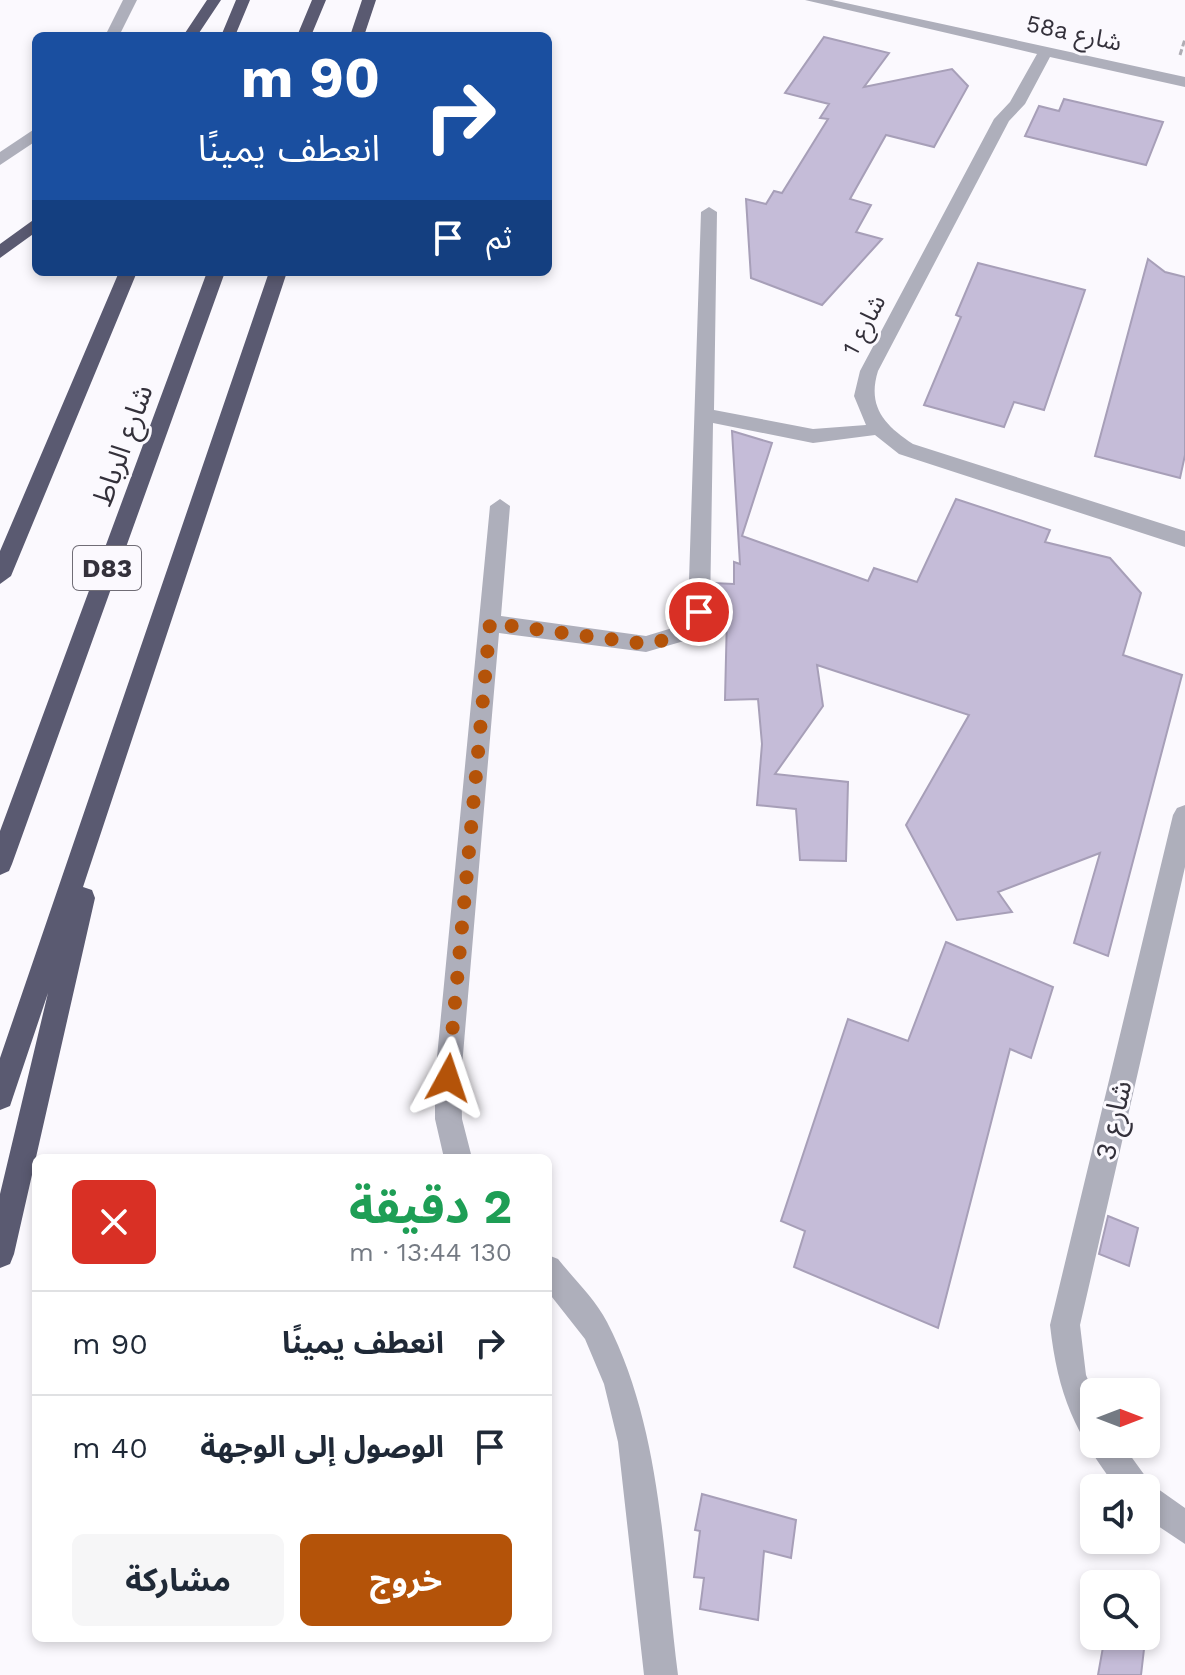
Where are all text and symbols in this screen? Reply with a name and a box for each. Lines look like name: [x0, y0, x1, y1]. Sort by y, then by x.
street label: 58a شارع: [1023, 9, 1124, 60]
text: 90 m: [241, 45, 380, 111]
icon: right: [408, 64, 512, 168]
text: انعطف يمينًا: [198, 128, 380, 170]
icon: arrive: [426, 216, 470, 260]
text: ثم: [486, 220, 512, 255]
street label: شارع 1: [837, 290, 894, 361]
street label: شارع الرباط: [85, 380, 163, 511]
road number: D83: [73, 546, 141, 590]
pin: [665, 578, 733, 646]
icon: arrive: [677, 590, 721, 634]
position arrow: [406, 1036, 490, 1120]
street label: شارع 3: [1088, 1077, 1143, 1164]
text: 2 دقيقة: [349, 1178, 512, 1235]
button: close: [72, 1180, 156, 1264]
text: 130 m · 13:44: [349, 1237, 512, 1267]
icon: right: [468, 1321, 512, 1365]
text: انعطف يمينًا: [282, 1325, 444, 1360]
text: 90 m: [72, 1326, 148, 1361]
north arrow: [1080, 1378, 1160, 1458]
map controls: [1080, 1378, 1160, 1650]
icon: arrive: [468, 1425, 512, 1469]
text: الوصول إلى الوجهة: [200, 1429, 444, 1464]
text: 40 m: [72, 1430, 148, 1465]
button: sound: [1080, 1474, 1160, 1554]
button: مشاركة: [72, 1534, 284, 1626]
button: خروج: [300, 1534, 512, 1626]
button: search: [1080, 1570, 1160, 1650]

